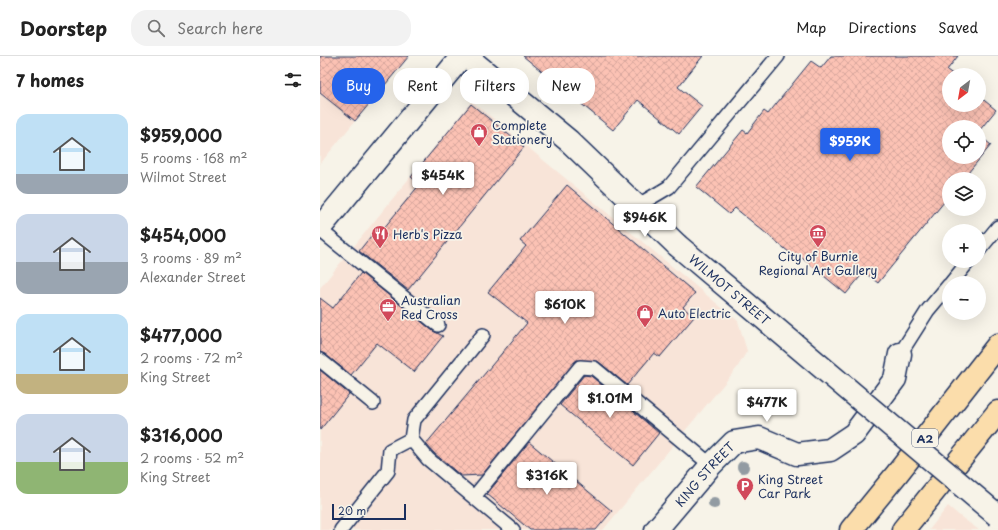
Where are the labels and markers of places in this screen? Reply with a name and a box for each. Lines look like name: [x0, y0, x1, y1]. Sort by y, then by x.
place label: Complete Stationery: [492, 116, 553, 148]
shop icon: Complete Stationery: [469, 122, 489, 147]
pin: $959K: [822, 128, 878, 162]
pin: $454K: [415, 162, 471, 196]
pin: $946K: [617, 204, 673, 238]
museum icon: City of Burnie Regional Art Gallery: [808, 223, 828, 248]
restaurant icon: Herb's Pizza: [370, 224, 390, 249]
place label: Herb's Pizza: [393, 225, 463, 243]
place label: City of Burnie Regional Art Gallery: [759, 247, 877, 279]
place label: Australian Red Cross: [401, 291, 461, 323]
pin: $610K: [537, 291, 593, 325]
office icon: Australian Red Cross: [378, 297, 398, 322]
shop icon: Auto Electric: [635, 303, 655, 328]
place label: Auto Electric: [658, 304, 731, 322]
pin: $1.01M: [577, 385, 643, 419]
pin: $477K: [739, 389, 795, 423]
pin: $316K: [519, 462, 575, 496]
place label: King Street Car Park: [758, 470, 823, 502]
parking icon: King Street Car Park: [735, 476, 755, 501]

